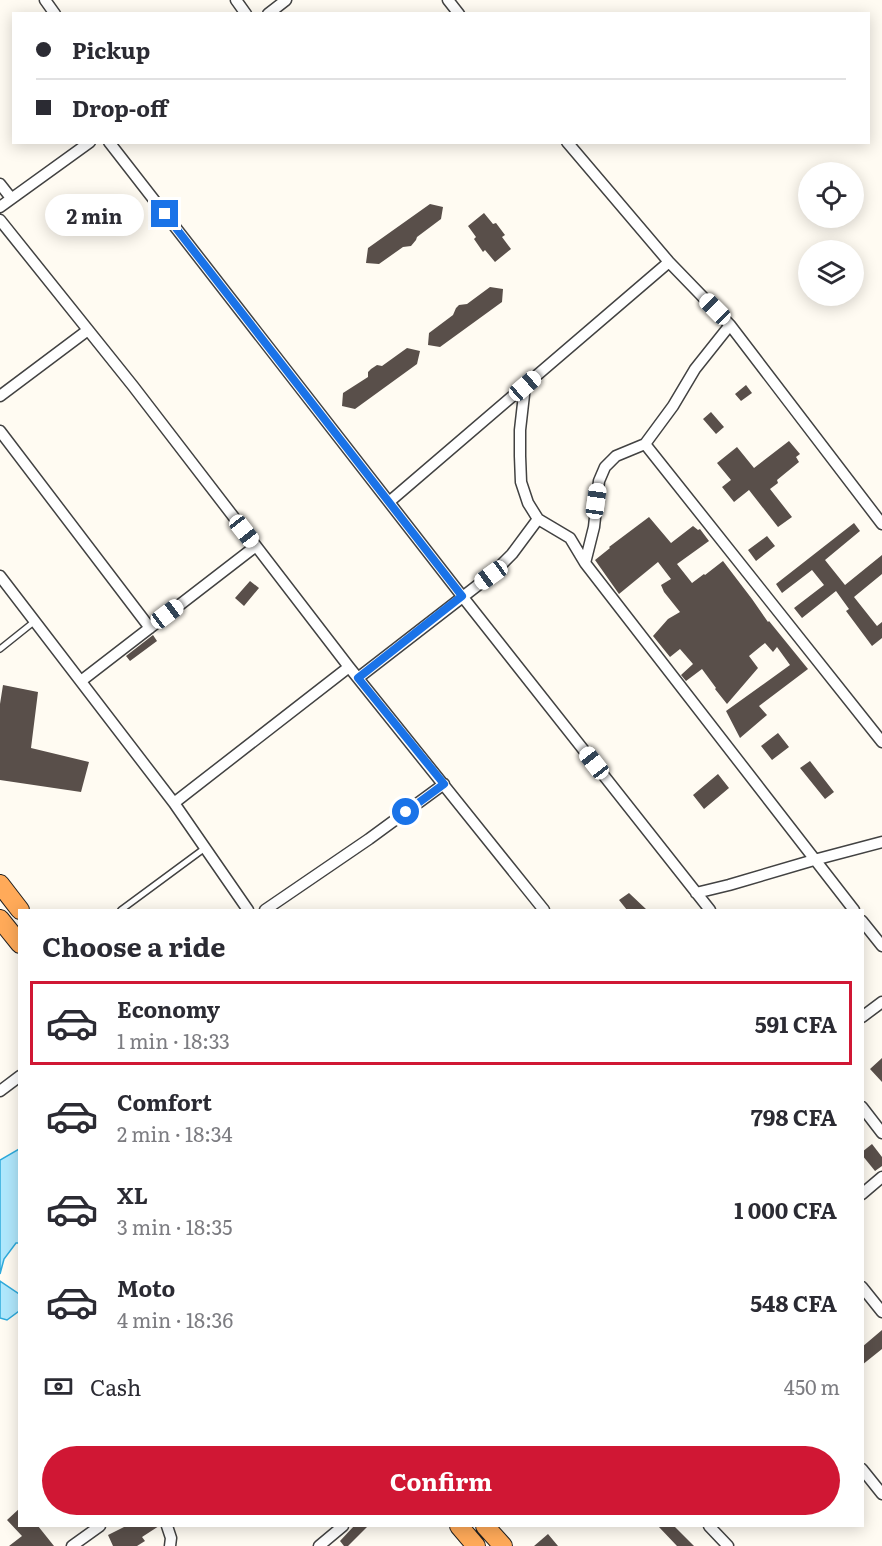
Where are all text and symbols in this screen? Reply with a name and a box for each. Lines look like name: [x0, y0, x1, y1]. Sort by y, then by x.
text: Pickup: [72, 33, 150, 66]
text: Drop-off: [72, 91, 168, 124]
map controls: [798, 162, 864, 306]
button: locate: [798, 162, 864, 228]
callout: 2 min: [45, 193, 144, 235]
text: 2 min: [67, 200, 122, 230]
route end: [151, 200, 178, 227]
button: layers: [798, 240, 864, 306]
car: [696, 290, 734, 328]
car: [506, 367, 544, 405]
car: [585, 482, 607, 520]
car: [226, 511, 262, 551]
car: [471, 557, 511, 593]
car: [147, 596, 187, 632]
car: [576, 743, 612, 783]
route start: [392, 798, 419, 825]
text: Choose a ride: [42, 925, 225, 965]
text: Economy: [117, 992, 220, 1025]
icon: car: [45, 996, 99, 1050]
text: 591 CFA: [755, 1007, 837, 1040]
text: 1 min · 18:33: [117, 1025, 230, 1055]
text: Comfort: [117, 1085, 212, 1118]
icon: car: [45, 1089, 99, 1143]
text: 798 CFA: [751, 1100, 837, 1133]
text: 2 min · 18:34: [117, 1118, 232, 1148]
text: XL: [117, 1178, 148, 1211]
icon: car: [45, 1182, 99, 1236]
text: 1 000 CFA: [734, 1193, 837, 1226]
text: 3 min · 18:35: [117, 1211, 232, 1241]
text: Moto: [117, 1271, 175, 1304]
icon: car: [45, 1275, 99, 1329]
text: 548 CFA: [750, 1286, 837, 1319]
text: 4 min · 18:36: [117, 1304, 233, 1334]
icon: cash: [42, 1370, 75, 1403]
text: Cash: [90, 1370, 141, 1403]
text: 450 m: [784, 1371, 840, 1401]
button: Confirm: [42, 1446, 840, 1515]

